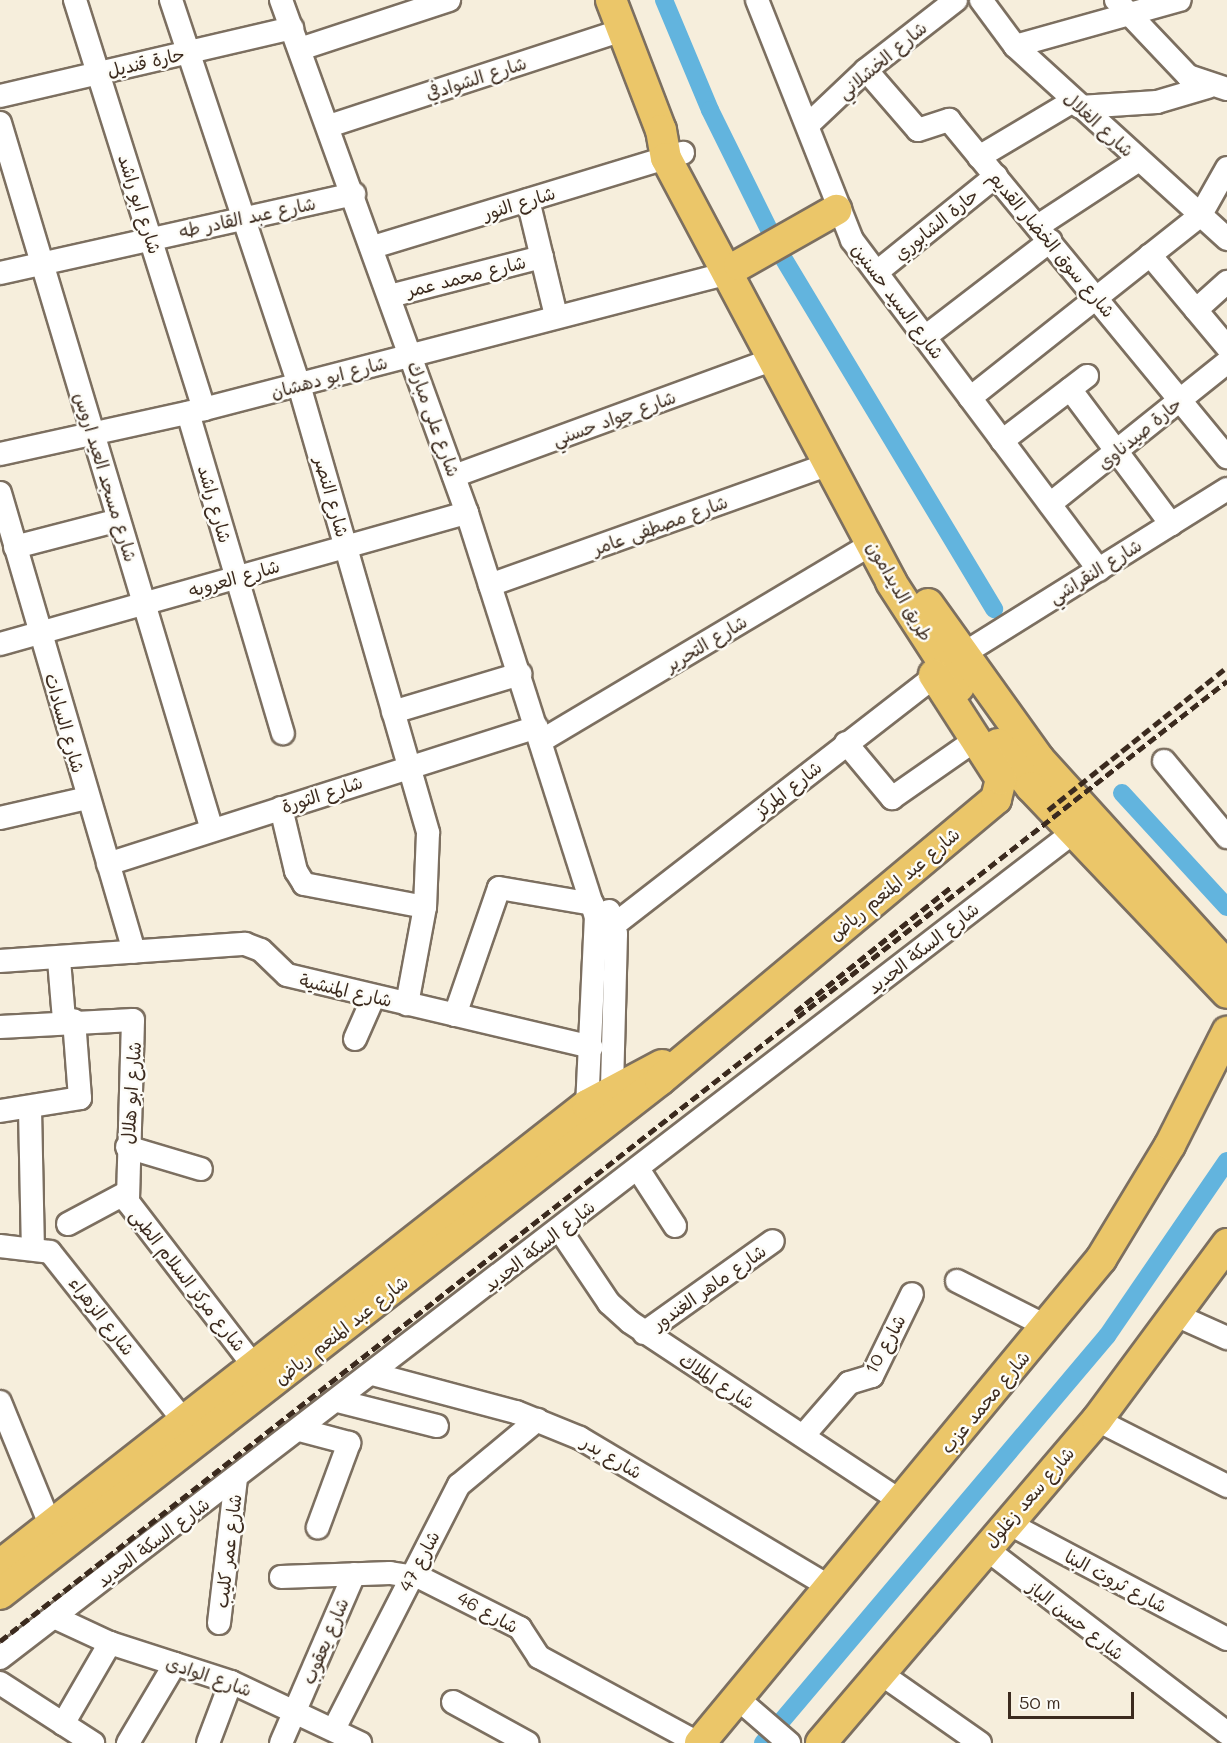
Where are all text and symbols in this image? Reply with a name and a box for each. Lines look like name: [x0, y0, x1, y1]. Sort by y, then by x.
street label: شارع الخشلاني: [833, 16, 931, 104]
street label: حارة قنديل: [105, 43, 187, 81]
street label: شارع الشوادفي: [423, 52, 529, 104]
street label: شارع الغلال: [1059, 87, 1139, 161]
street label: شارع ابو راشد: [114, 152, 166, 256]
street label: شارع سوق الخضار القديم: [984, 166, 1120, 322]
street label: شارع النور: [480, 182, 558, 224]
street label: حارة الشابوري: [890, 184, 982, 264]
street label: شارع عبد القادر طه: [176, 192, 318, 242]
street label: شارع السيد حسنين: [847, 239, 949, 363]
street label: شارع محمد عمر: [404, 251, 528, 301]
street label: شارع ابو دهشان: [268, 351, 390, 403]
street label: شارع على مبارك: [403, 358, 465, 480]
street label: شارع جواد حسني: [549, 386, 679, 450]
street label: شارع مسجد العيد اروس: [70, 390, 142, 564]
street label: حارة صيدناوى: [1093, 393, 1185, 473]
street label: شارع النصر: [310, 455, 354, 539]
street label: شارع راشد: [194, 463, 236, 545]
street label: شارع مصطفى عامر: [589, 490, 731, 560]
street label: شارع النقراشي: [1045, 534, 1145, 608]
street label: طريق الديدامون: [863, 537, 937, 645]
street label: شارع العروبه: [186, 555, 282, 601]
street label: شارع التحرير: [661, 610, 751, 676]
street label: شارع السادات: [40, 671, 90, 775]
street label: شارع المركز: [750, 756, 826, 822]
street label: شارع الثورة: [279, 771, 365, 817]
street label: شارع عبد المنعم رياض: [824, 823, 964, 945]
street label: شارع السكة الحديد: [863, 898, 983, 998]
street label: شارع المنشية: [298, 969, 394, 1011]
street label: شارع ابو هلال: [117, 1041, 145, 1145]
street label: شارع السكة الحديد: [479, 1196, 599, 1296]
street label: شارع مركز السلام الطبى: [126, 1204, 250, 1356]
street label: شارع ماهر الغندور: [648, 1240, 770, 1334]
street label: شارع عبد المنعم رياض: [270, 1271, 412, 1389]
street label: شارع الزهراء: [65, 1273, 139, 1359]
street label: شارع 10: [860, 1311, 910, 1377]
street label: شارع محمد عزب: [936, 1346, 1034, 1458]
street label: شارع الملاك: [675, 1349, 759, 1413]
street label: شارع بدر: [578, 1431, 646, 1483]
street label: شارع سعد زغلول: [979, 1442, 1079, 1552]
street label: شارع السكة الحديد: [92, 1493, 214, 1591]
street label: شارع عمر كليب: [210, 1493, 246, 1609]
street label: شارع 47: [394, 1527, 444, 1595]
street label: شارع ثروت البنا: [1061, 1545, 1171, 1617]
street label: شارع حسن الباز: [1024, 1576, 1128, 1664]
street label: شارع 46: [454, 1587, 522, 1637]
street label: شارع يعقوب: [297, 1595, 353, 1687]
street label: شارع الوادى: [163, 1651, 255, 1701]
scale bar: [1011, 1680, 1137, 1718]
text: 50 m: [1019, 1690, 1061, 1714]

